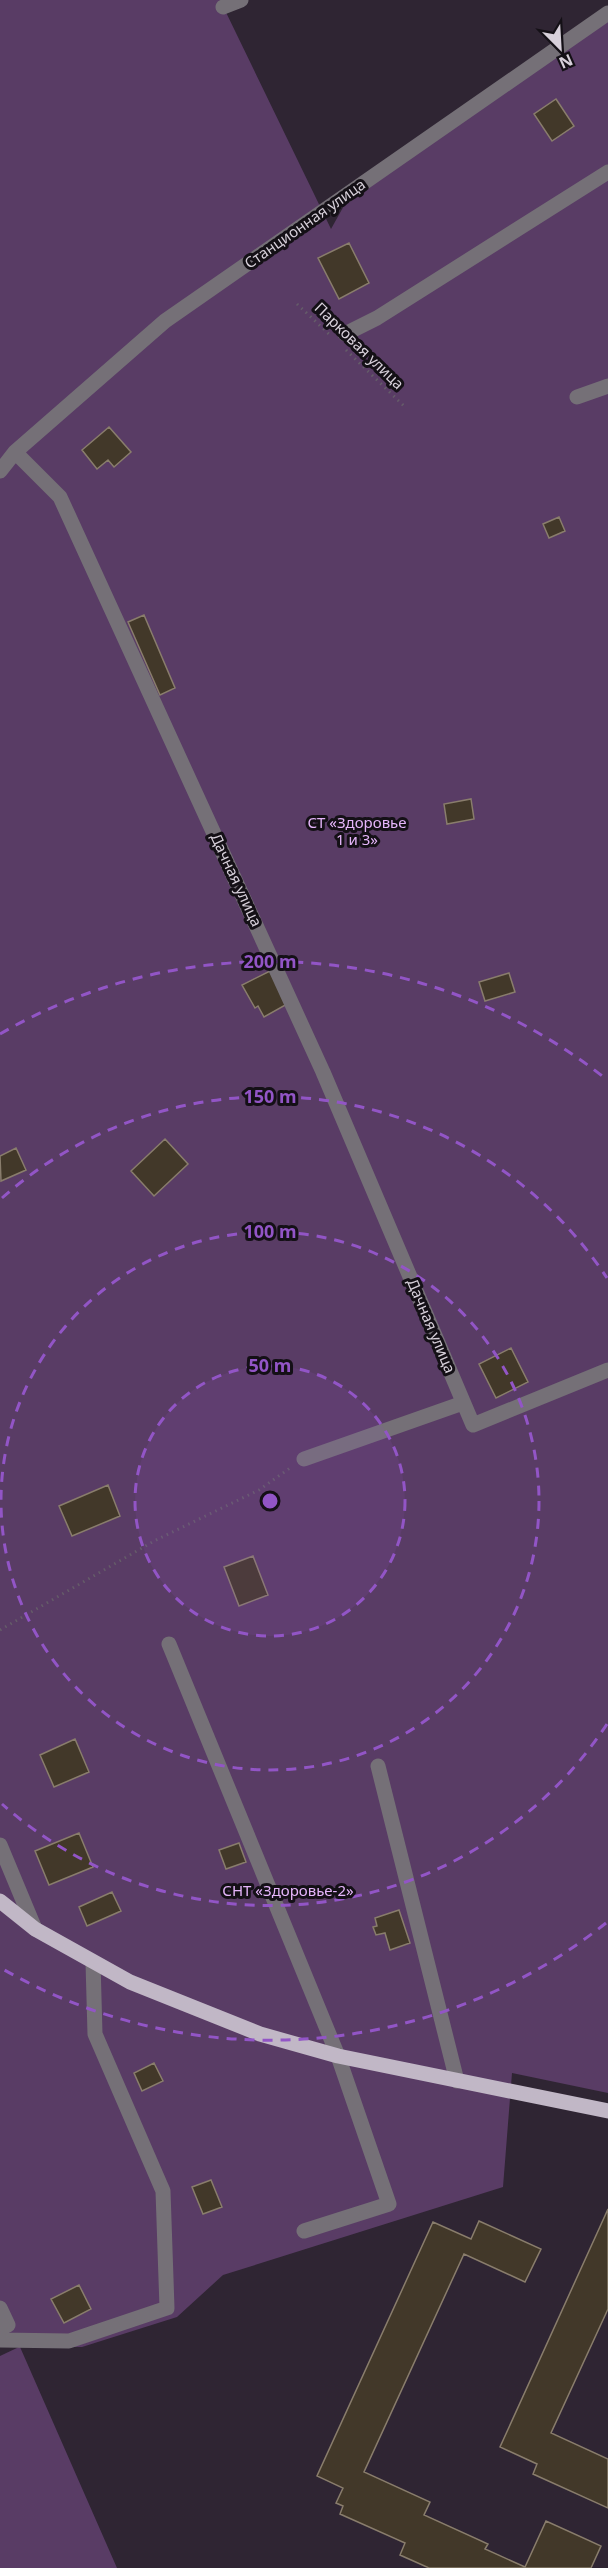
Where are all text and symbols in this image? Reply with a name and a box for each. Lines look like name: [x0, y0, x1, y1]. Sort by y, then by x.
north arrow: [530, 18, 590, 78]
text: N: [556, 49, 577, 74]
street label: Станционная улица: [240, 174, 369, 272]
street label: Парковая улица: [311, 297, 409, 393]
park label: СТ «Здоровье 1 и 3»: [307, 812, 407, 849]
street label: Дачная улица: [207, 830, 267, 929]
text: 200 m: [243, 949, 297, 973]
text: 150 m: [243, 1084, 297, 1108]
text: 100 m: [243, 1219, 297, 1243]
street label: Дачная улица: [403, 1275, 461, 1376]
text: 50 m: [249, 1353, 291, 1377]
centre of rings: [260, 1491, 280, 1511]
park label: СНТ «Здоровье-2»: [222, 1880, 354, 1900]

